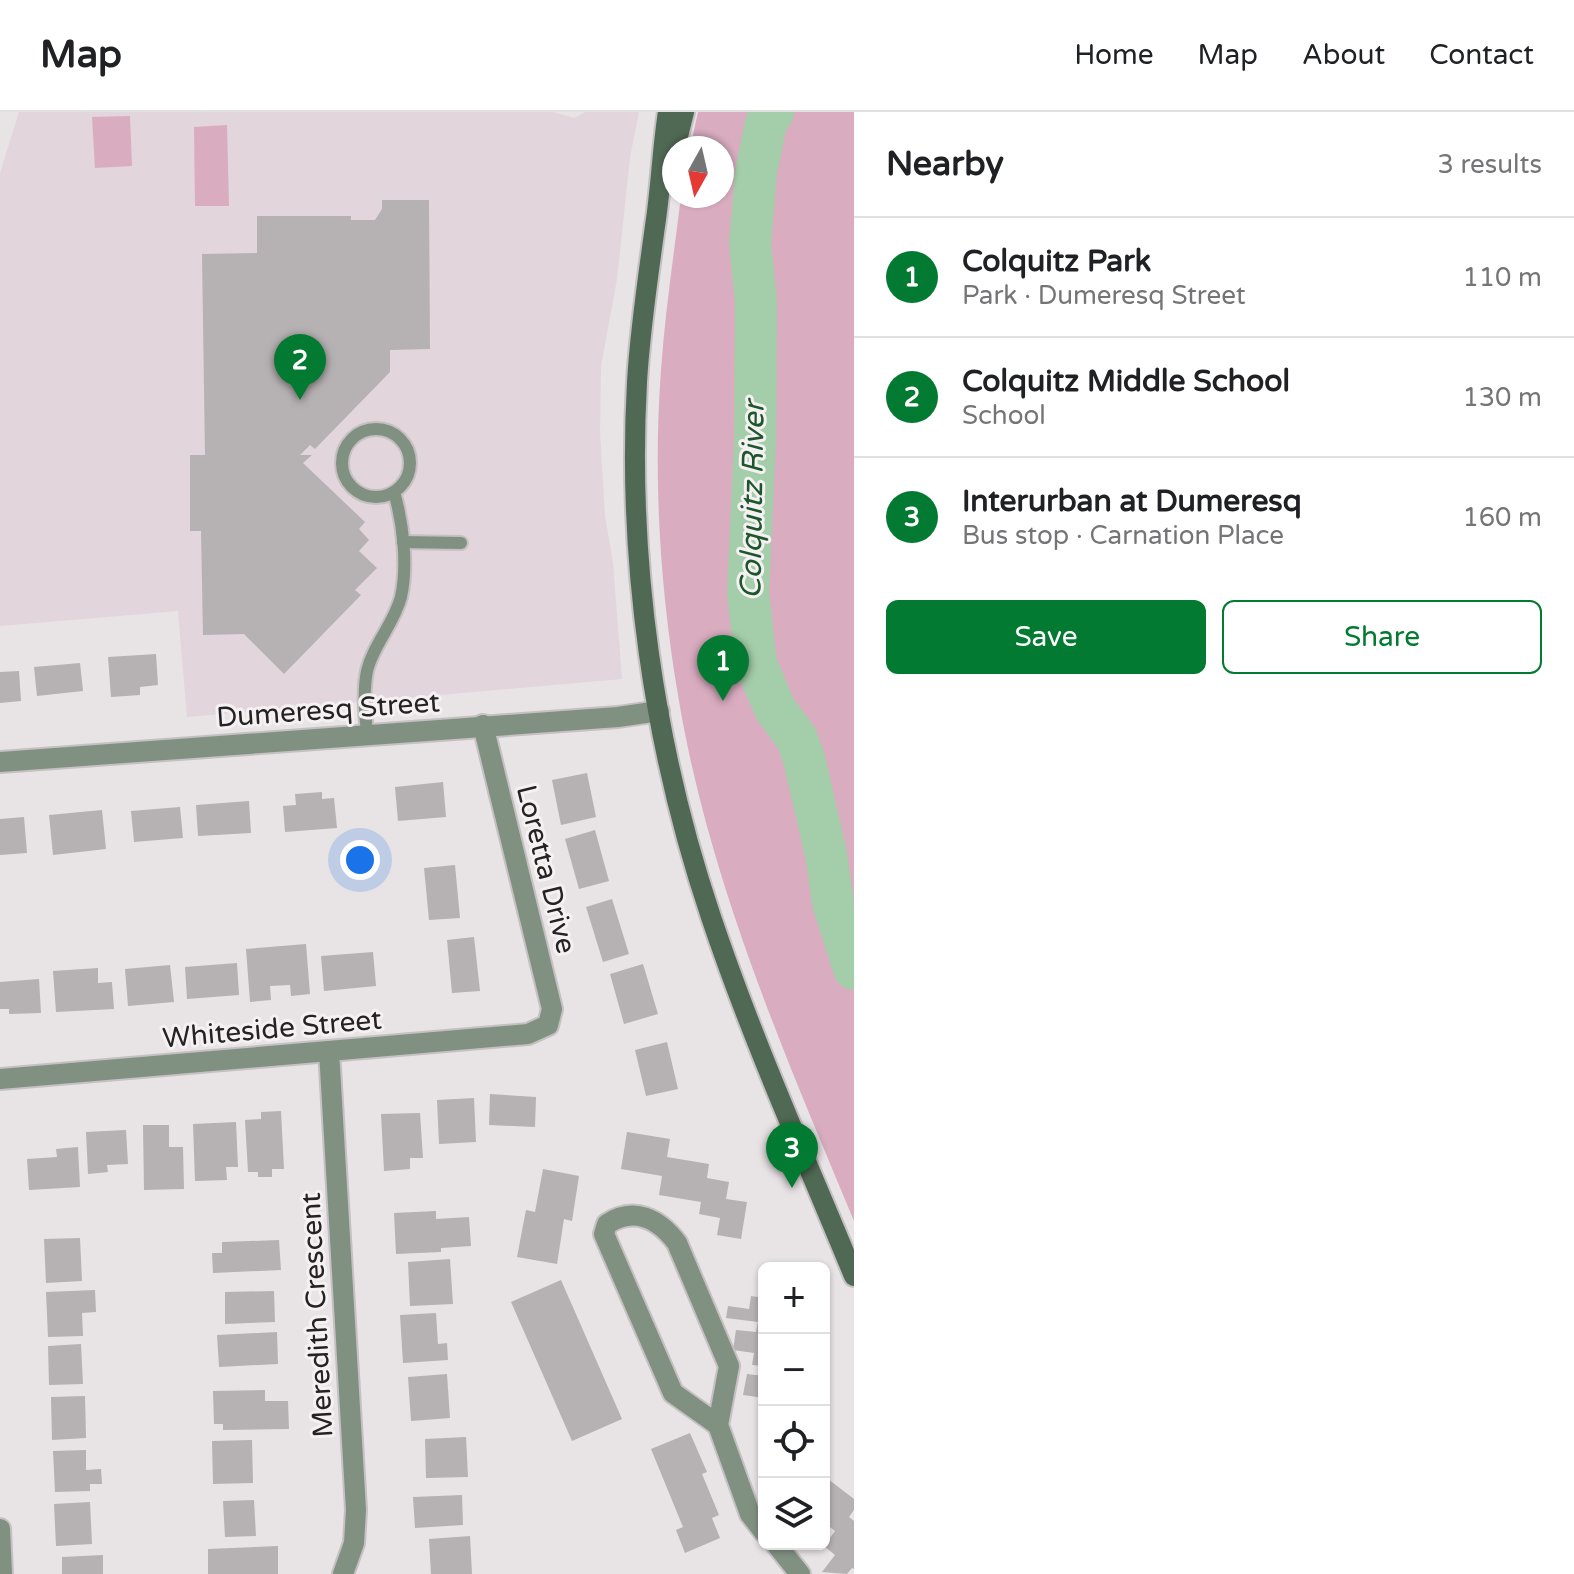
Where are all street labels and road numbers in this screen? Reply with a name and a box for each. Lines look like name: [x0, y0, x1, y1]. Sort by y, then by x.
street label: Dumeresq Street: [215, 685, 441, 735]
street label: Loretta Drive: [509, 781, 583, 957]
street label: Whiteside Street: [161, 1002, 383, 1056]
street label: Meredith Crescent: [294, 1191, 340, 1438]

